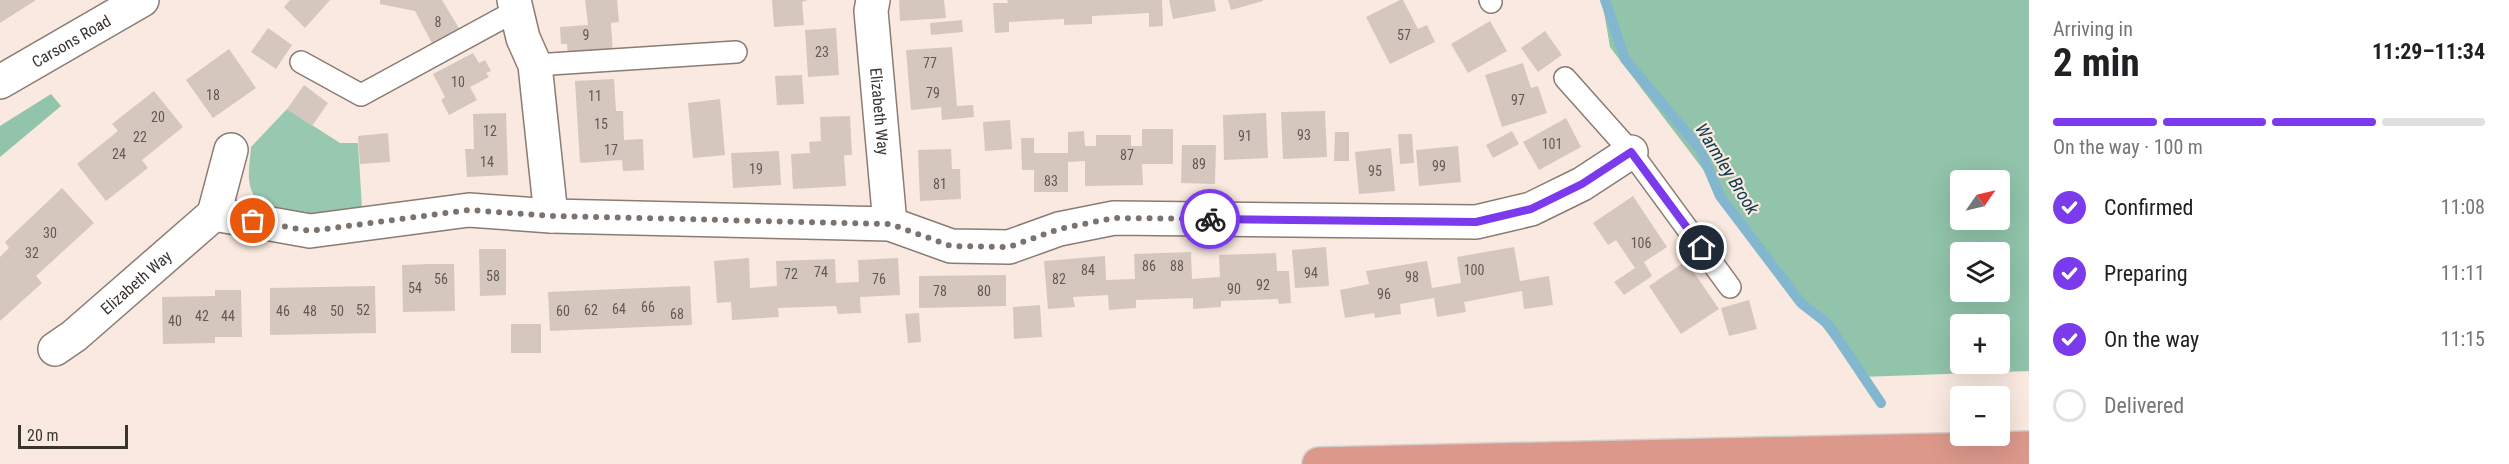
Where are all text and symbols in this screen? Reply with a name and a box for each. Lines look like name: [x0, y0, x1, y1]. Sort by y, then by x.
street label: Carsons Road: [28, 11, 114, 72]
house number: 8: [435, 14, 442, 30]
text: Arriving in: [2053, 17, 2133, 41]
house number: 9: [583, 27, 589, 43]
house number: 57: [1397, 27, 1411, 43]
text: 11:29–11:34: [2372, 39, 2485, 64]
text: 2 min: [2053, 40, 2140, 86]
house number: 23: [815, 44, 829, 60]
house number: 77: [923, 55, 937, 71]
street label: Elizabeth Way: [866, 67, 893, 156]
house number: 10: [451, 74, 465, 90]
house number: 79: [926, 85, 940, 101]
house number: 18: [206, 87, 220, 103]
house number: 11: [588, 88, 602, 104]
house number: 97: [1511, 92, 1525, 108]
house number: 20: [151, 109, 165, 125]
house number: 15: [594, 116, 608, 132]
water label: Warmley Brook: [1691, 119, 1764, 219]
house number: 12: [483, 123, 497, 139]
house number: 93: [1297, 127, 1311, 143]
house number: 91: [1238, 128, 1252, 144]
house number: 22: [133, 129, 147, 145]
text: On the way · 100 m: [2053, 135, 2203, 159]
house number: 101: [1542, 136, 1562, 152]
house number: 17: [604, 142, 618, 158]
house number: 24: [112, 146, 126, 162]
house number: 87: [1120, 147, 1134, 163]
house number: 14: [480, 154, 494, 170]
house number: 89: [1192, 156, 1206, 172]
house number: 99: [1432, 158, 1446, 174]
house number: 19: [749, 161, 763, 177]
house number: 95: [1368, 163, 1382, 179]
north arrow: [1950, 170, 2010, 230]
map controls: [1950, 170, 2010, 446]
house number: 83: [1044, 173, 1058, 189]
house number: 81: [933, 176, 947, 192]
courier: [1180, 189, 1240, 249]
icon: check: [2053, 191, 2086, 224]
pin: [227, 195, 278, 246]
text: Confirmed: [2104, 195, 2193, 220]
text: 11:08: [2441, 195, 2485, 219]
icon: bike: [1194, 203, 1227, 236]
icon: bag: [236, 204, 269, 237]
pin: [1676, 222, 1727, 273]
house number: 30: [43, 225, 57, 241]
icon: home: [1685, 231, 1718, 264]
house number: 106: [1631, 235, 1651, 251]
button: layers: [1950, 242, 2010, 302]
house number: 32: [25, 245, 39, 261]
street label: Elizabeth Way: [97, 246, 176, 318]
icon: check: [2053, 257, 2086, 290]
house number: 86: [1142, 258, 1156, 274]
house number: 88: [1170, 258, 1184, 274]
text: Preparing: [2104, 261, 2188, 286]
text: 11:11: [2441, 261, 2485, 285]
house number: 84: [1081, 262, 1095, 278]
house number: 100: [1464, 262, 1484, 278]
house number: 74: [814, 264, 828, 280]
house number: 94: [1304, 265, 1318, 281]
house number: 72: [784, 266, 798, 282]
house number: 58: [486, 268, 500, 284]
house number: 98: [1405, 269, 1419, 285]
house number: 56: [434, 271, 448, 287]
house number: 76: [872, 271, 886, 287]
house number: 82: [1052, 271, 1066, 287]
house number: 92: [1256, 277, 1270, 293]
house number: 54: [408, 280, 422, 296]
house number: 90: [1227, 281, 1241, 297]
house number: 78: [933, 283, 947, 299]
house number: 80: [977, 283, 991, 299]
house number: 96: [1377, 286, 1391, 302]
house number: 66: [641, 299, 655, 315]
house number: 64: [612, 301, 626, 317]
house number: 52: [356, 302, 370, 318]
house number: 62: [584, 302, 598, 318]
house number: 46: [276, 303, 290, 319]
house number: 48: [303, 303, 317, 319]
house number: 50: [330, 303, 344, 319]
house number: 60: [556, 303, 570, 319]
house number: 68: [670, 306, 684, 322]
house number: 42: [195, 308, 209, 324]
house number: 44: [221, 308, 235, 324]
house number: 40: [168, 313, 182, 329]
button: +: [1950, 314, 2010, 374]
icon: check: [2053, 323, 2086, 356]
text: On the way: [2104, 327, 2199, 352]
text: 11:15: [2441, 327, 2485, 351]
button: −: [1950, 386, 2010, 446]
text: Delivered: [2104, 393, 2184, 418]
scale bar: [18, 422, 128, 450]
text: 20 m: [27, 426, 59, 445]

